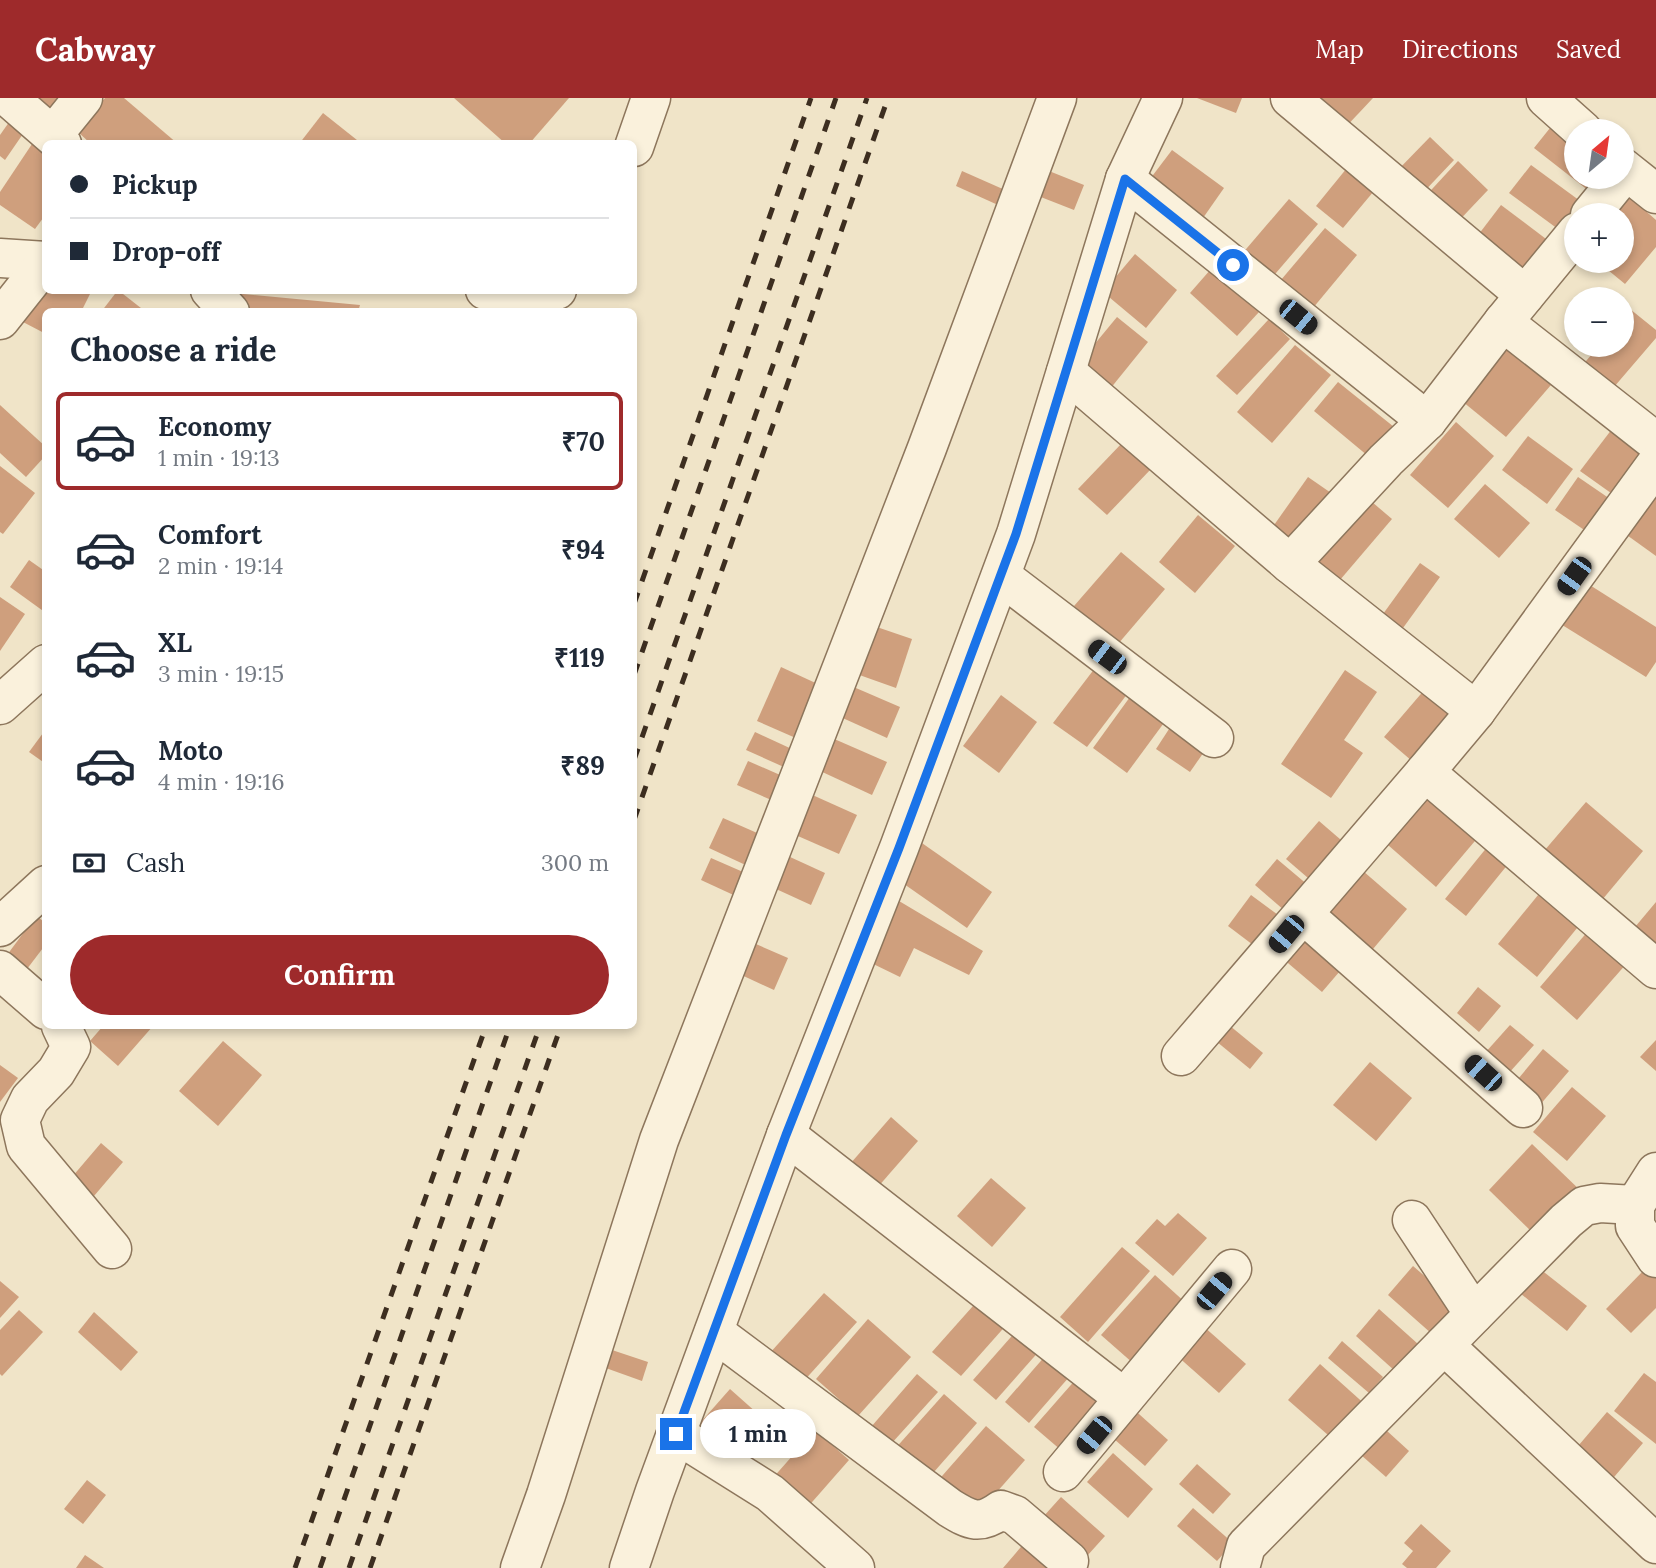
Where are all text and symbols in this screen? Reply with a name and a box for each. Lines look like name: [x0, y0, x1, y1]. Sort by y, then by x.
text: Cabway: [35, 28, 155, 70]
text: Map: [1315, 34, 1364, 65]
text: Directions: [1402, 34, 1518, 65]
text: Saved: [1556, 34, 1621, 65]
north arrow: [1564, 119, 1634, 189]
map controls: [1564, 119, 1634, 357]
text: Pickup: [112, 168, 198, 201]
button: +: [1564, 203, 1634, 273]
text: Drop-off: [112, 235, 220, 268]
route start: [1217, 249, 1249, 281]
button: −: [1564, 287, 1634, 357]
car: [1276, 296, 1321, 338]
text: Choose a ride: [70, 329, 277, 370]
icon: car: [74, 410, 137, 473]
text: Economy: [158, 410, 271, 443]
text: ₹70: [561, 425, 605, 458]
text: 1 min · 19:13: [158, 443, 280, 472]
icon: car: [74, 518, 137, 581]
text: Comfort: [158, 518, 262, 551]
text: ₹94: [561, 533, 605, 566]
text: 2 min · 19:14: [158, 551, 284, 580]
car: [1554, 553, 1595, 599]
icon: car: [74, 626, 137, 689]
text: XL: [158, 626, 192, 659]
car: [1084, 636, 1131, 678]
text: ₹119: [554, 641, 605, 674]
text: 3 min · 19:15: [158, 659, 284, 688]
icon: car: [74, 734, 137, 797]
text: Moto: [158, 734, 223, 767]
text: ₹89: [560, 749, 605, 782]
text: 4 min · 19:16: [158, 767, 284, 796]
icon: cash: [70, 844, 108, 882]
text: Cash: [126, 846, 185, 879]
text: 300 m: [541, 848, 609, 877]
car: [1265, 911, 1308, 957]
button: Confirm: [70, 935, 609, 1015]
car: [1461, 1051, 1506, 1095]
car: [1193, 1268, 1236, 1314]
callout: 1 min: [700, 1410, 816, 1458]
car: [1073, 1412, 1116, 1458]
route end: [660, 1418, 692, 1450]
text: 1 min: [729, 1419, 787, 1448]

